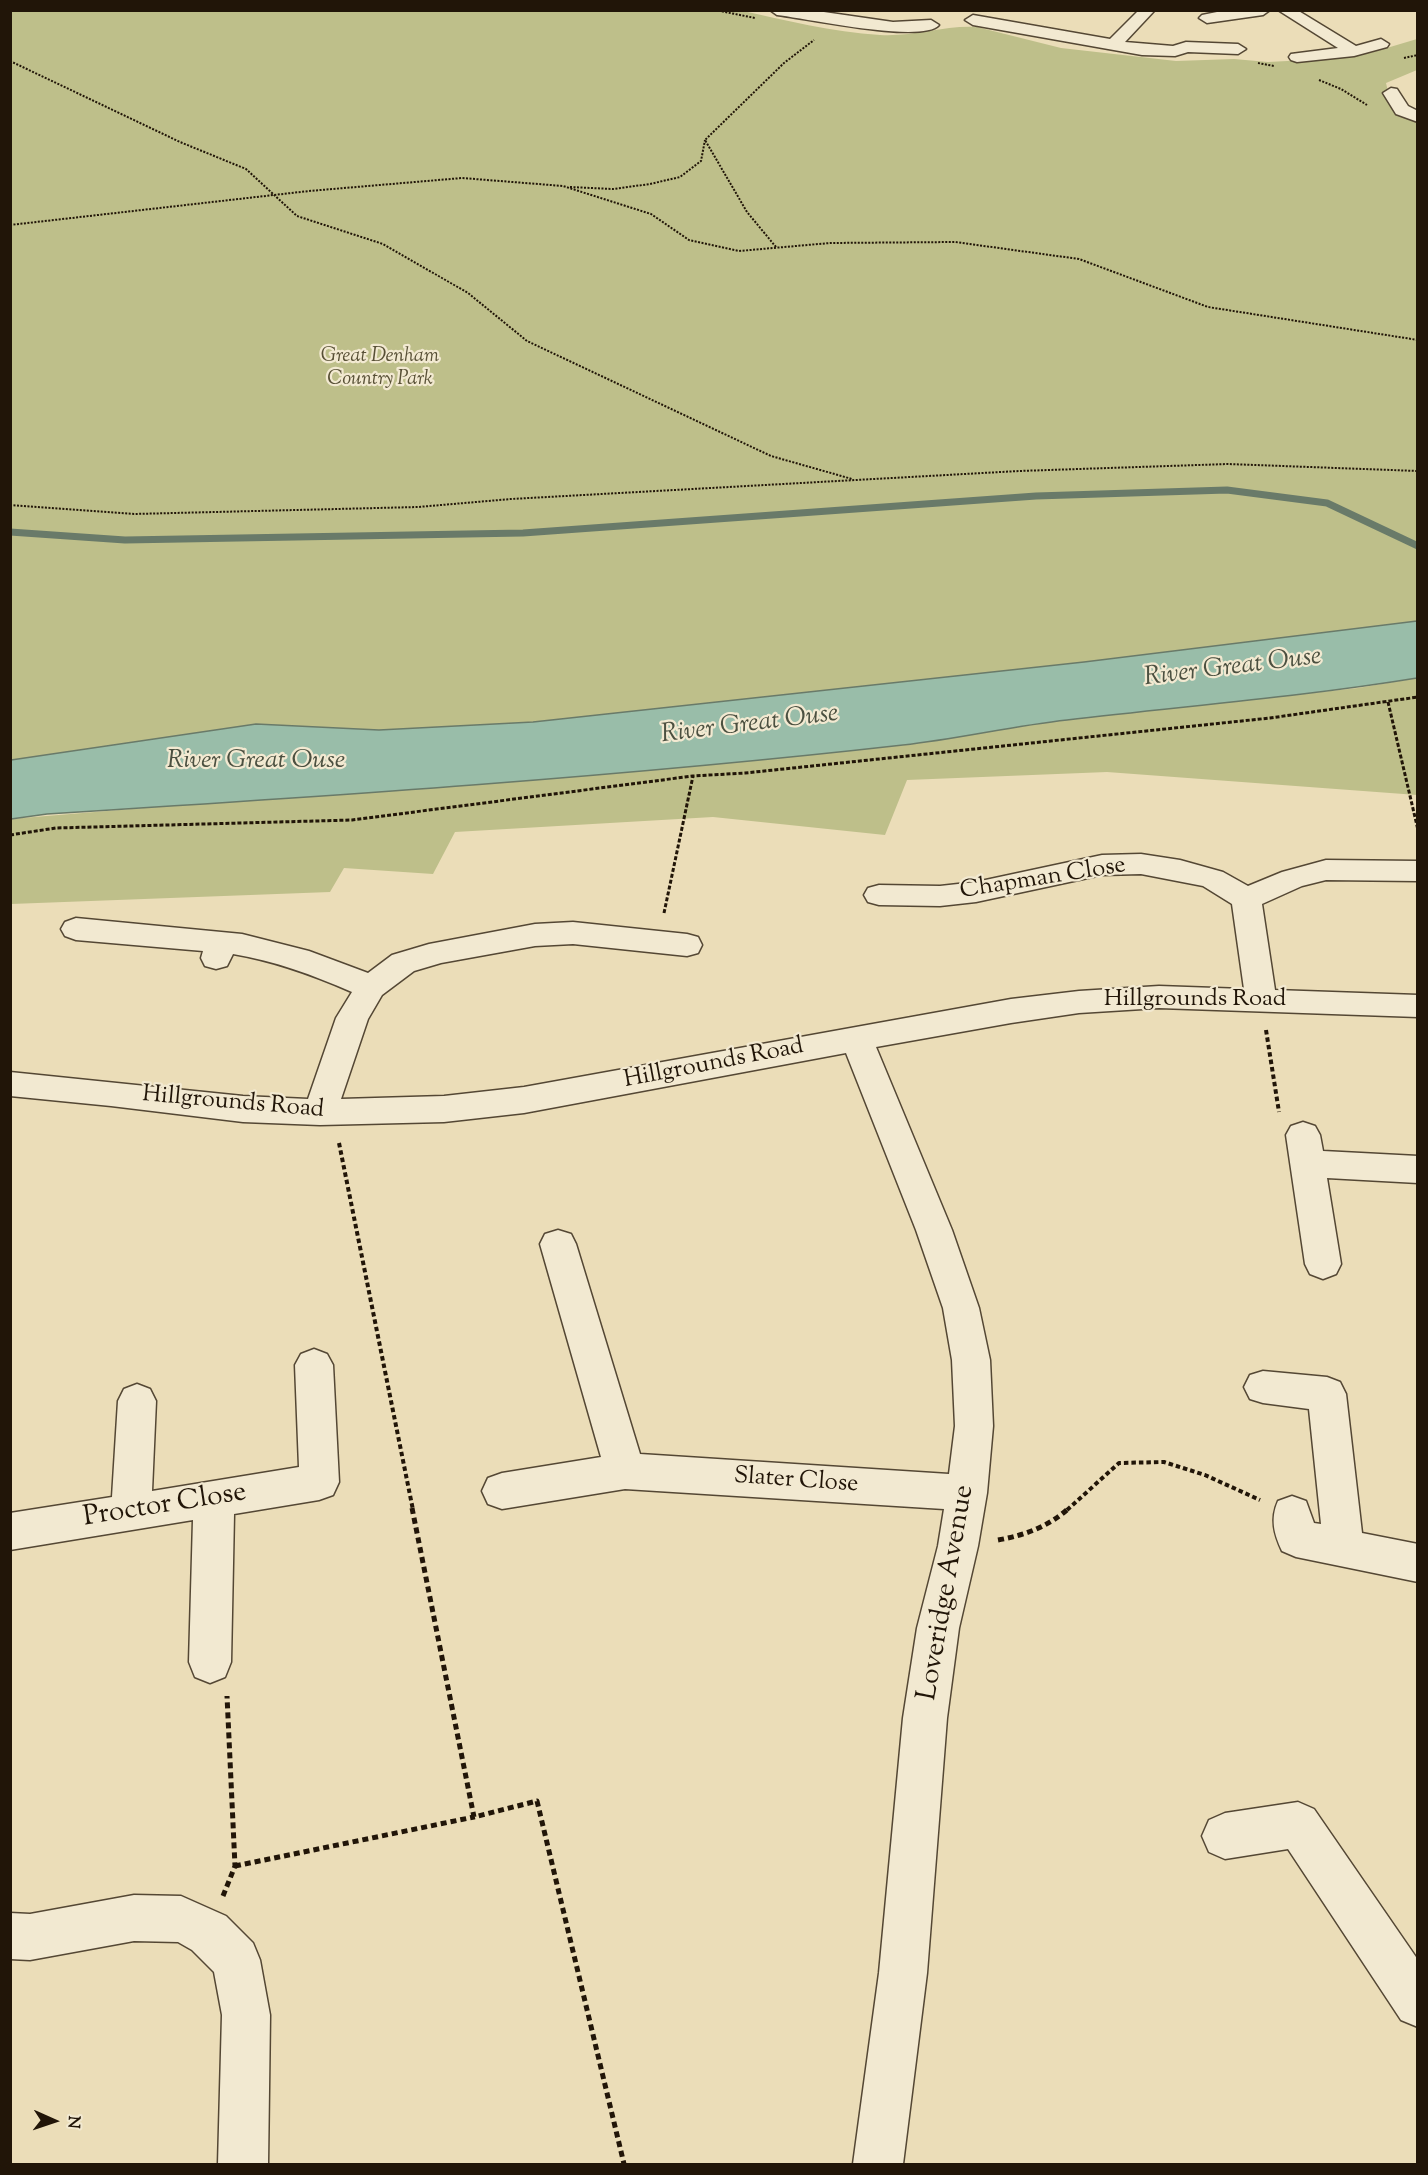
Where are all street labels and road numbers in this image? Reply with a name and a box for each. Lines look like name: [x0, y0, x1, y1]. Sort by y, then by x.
street label: Chapman Close: [958, 853, 1128, 907]
street label: Hillgrounds Road: [1104, 987, 1286, 1015]
street label: Hillgrounds Road: [622, 1033, 806, 1097]
street label: Hillgrounds Road: [141, 1082, 325, 1126]
street label: Slater Close: [733, 1463, 859, 1501]
street label: Proctor Close: [81, 1478, 249, 1536]
street label: Loveridge Avenue: [913, 1483, 983, 1703]

